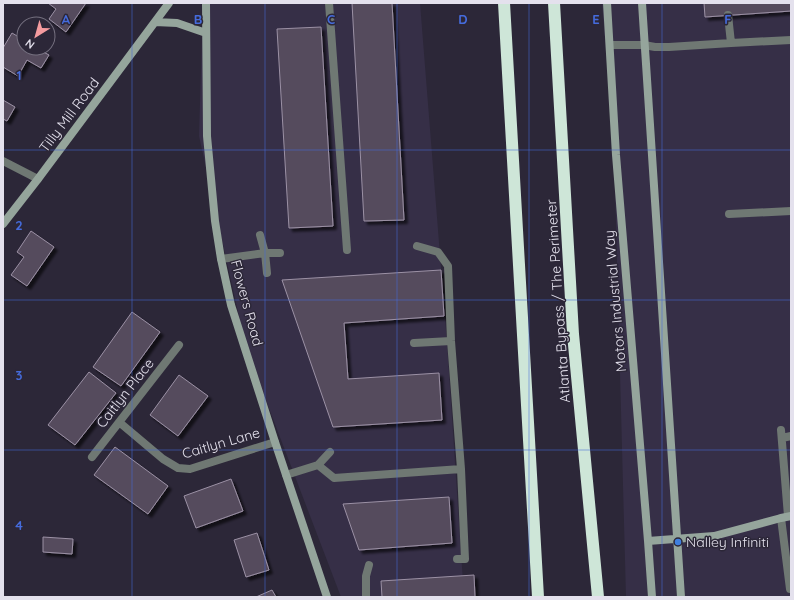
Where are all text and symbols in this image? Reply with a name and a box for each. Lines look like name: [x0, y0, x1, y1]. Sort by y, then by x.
text: A: [62, 11, 71, 27]
text: B: [194, 11, 202, 27]
text: C: [327, 11, 335, 27]
text: D: [458, 11, 468, 27]
text: E: [592, 11, 600, 27]
text: F: [724, 11, 732, 27]
north arrow: [16, 16, 56, 56]
text: N: [23, 36, 37, 52]
text: 1: [16, 67, 22, 83]
street label: Tilly Mill Road: [35, 74, 103, 156]
street label: Atlanta Bypass / The Perimeter: [542, 198, 574, 403]
text: 2: [15, 217, 23, 233]
street label: Motors Industrial Way: [600, 229, 630, 373]
street label: Flowers Road: [227, 258, 267, 348]
street label: Caitlyn Place: [92, 355, 158, 431]
text: 3: [16, 367, 23, 383]
street label: Caitlyn Lane: [180, 423, 262, 463]
text: 4: [15, 517, 23, 533]
place label: Nalley Infiniti: [686, 533, 769, 551]
marker: Nalley Infiniti: [673, 537, 683, 547]

